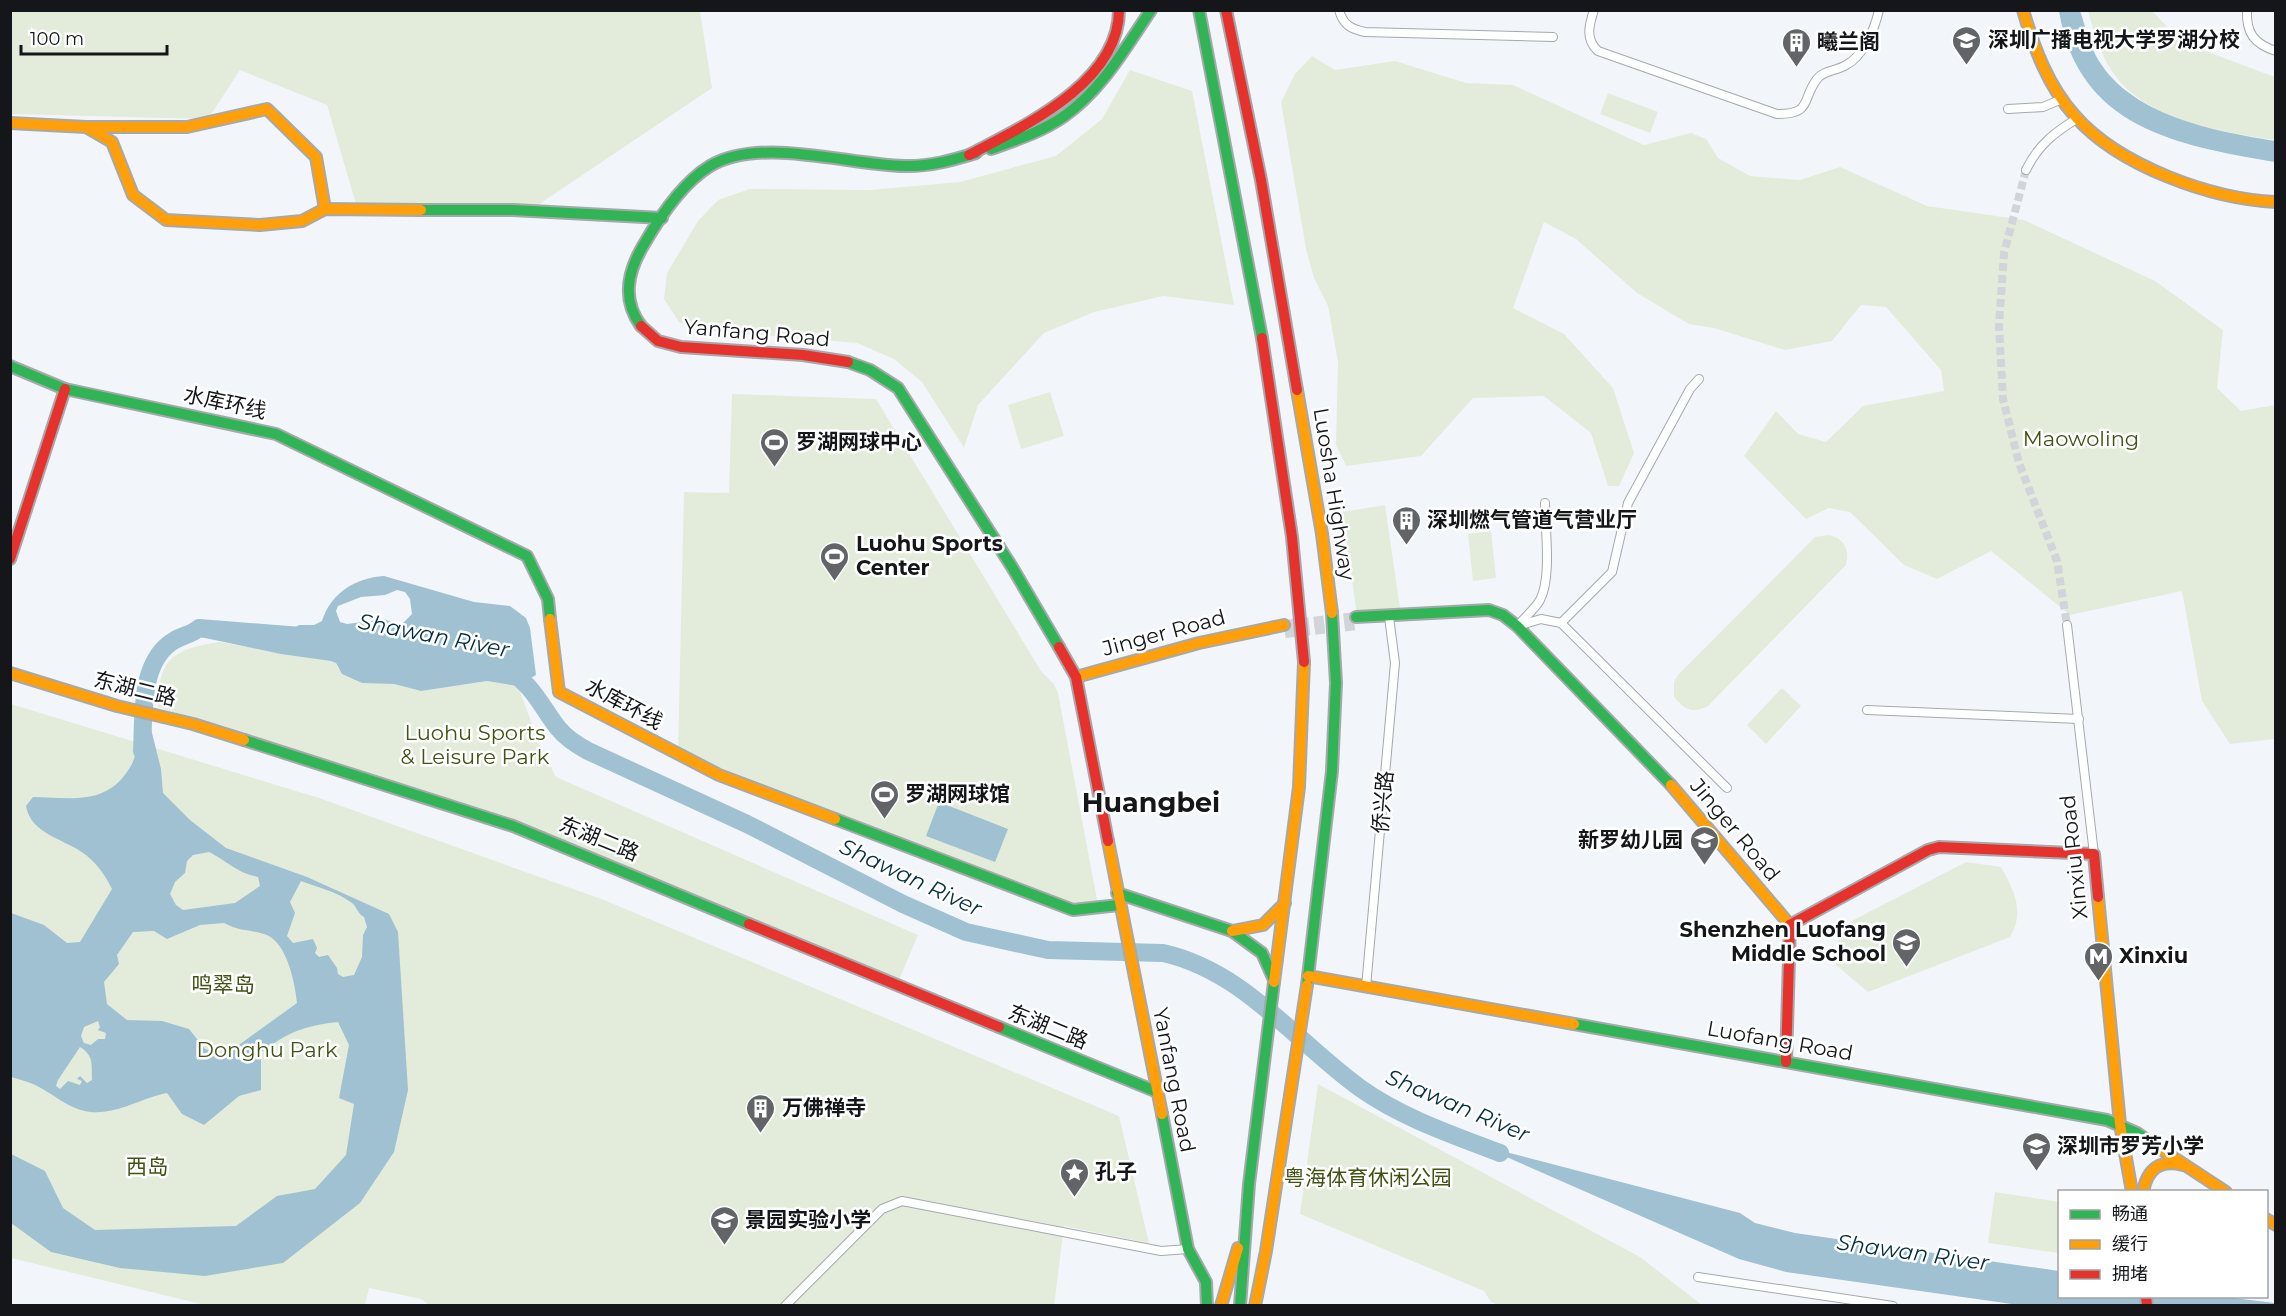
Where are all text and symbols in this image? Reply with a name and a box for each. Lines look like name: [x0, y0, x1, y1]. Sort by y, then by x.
scale bar: [21, 18, 166, 56]
school or university icon: 深圳广播电视大学罗湖分校: [1951, 24, 1983, 66]
building icon: 曦兰阁: [1780, 26, 1812, 68]
place label: 深圳广播电视大学罗湖分校: [1988, 27, 2240, 52]
text: 100 m: [30, 28, 84, 50]
place label: 曦兰阁: [1817, 29, 1880, 54]
street label: Yanfang Road: [683, 314, 831, 351]
street label: 水库环线: [181, 382, 269, 423]
street label: Luosha Highway: [1309, 406, 1361, 583]
sports icon: 罗湖网球中心: [759, 426, 791, 468]
park label: Maowoling: [2023, 426, 2139, 451]
place label: 罗湖网球中心: [796, 429, 922, 454]
building icon: 深圳燃气管道气营业厅: [1390, 504, 1422, 546]
place label: 深圳燃气管道气营业厅: [1427, 507, 1637, 532]
place label: Luohu Sports Center: [856, 531, 1003, 580]
sports icon: Luohu Sports Center: [819, 540, 851, 582]
street label: Jinger Road: [1099, 604, 1228, 661]
water label: Shawan River: [356, 608, 513, 664]
street label: 东湖二路: [91, 666, 179, 711]
street label: 水库环线: [581, 673, 667, 734]
park label: Luohu Sports & Leisure Park: [401, 720, 550, 769]
street label: 侨兴路: [1367, 769, 1398, 834]
street label: Jinger Road: [1685, 773, 1786, 886]
sports icon: 罗湖网球馆: [868, 778, 900, 820]
place label: 罗湖网球馆: [905, 781, 1010, 806]
district label: Huangbei: [1082, 786, 1220, 819]
street label: Xinxiu Road: [2055, 794, 2092, 921]
street label: 东湖二路: [556, 811, 643, 866]
school or university icon: 新罗幼儿园: [1688, 824, 1720, 866]
place label: 新罗幼儿园: [1578, 827, 1683, 852]
water label: Shawan River: [836, 833, 987, 923]
place label: Shenzhen Luofang Middle School: [1680, 917, 1886, 966]
school or university icon: Shenzhen Luofang Middle School: [1891, 926, 1923, 968]
metro station icon: Xinxiu: [2082, 940, 2114, 982]
place label: Xinxiu: [2119, 943, 2188, 968]
park label: 鸣翠岛: [192, 972, 255, 997]
street label: 东湖二路: [1005, 999, 1092, 1054]
street label: Yanfang Road: [1148, 1005, 1201, 1154]
street label: Luofang Road: [1705, 1015, 1855, 1066]
park label: Donghu Park: [197, 1037, 338, 1062]
water label: Shawan River: [1382, 1063, 1535, 1148]
building icon: 万佛禅寺: [745, 1092, 777, 1134]
place label: 万佛禅寺: [782, 1095, 866, 1120]
school or university icon: 深圳市罗芳小学: [2020, 1130, 2052, 1172]
place label: 深圳市罗芳小学: [2057, 1133, 2204, 1158]
park label: 西岛: [126, 1154, 168, 1179]
place icon: 孔子: [1058, 1156, 1090, 1198]
place label: 孔子: [1095, 1159, 1137, 1184]
park label: 粤海体育休闲公园: [1284, 1165, 1452, 1190]
legend: [2058, 1190, 2268, 1298]
text: 畅通: [2112, 1203, 2148, 1225]
school or university icon: 景园实验小学: [708, 1204, 740, 1246]
place label: 景园实验小学: [745, 1207, 871, 1232]
water label: Shawan River: [1835, 1228, 1992, 1277]
text: 缓行: [2112, 1233, 2148, 1255]
text: 拥堵: [2112, 1263, 2148, 1285]

